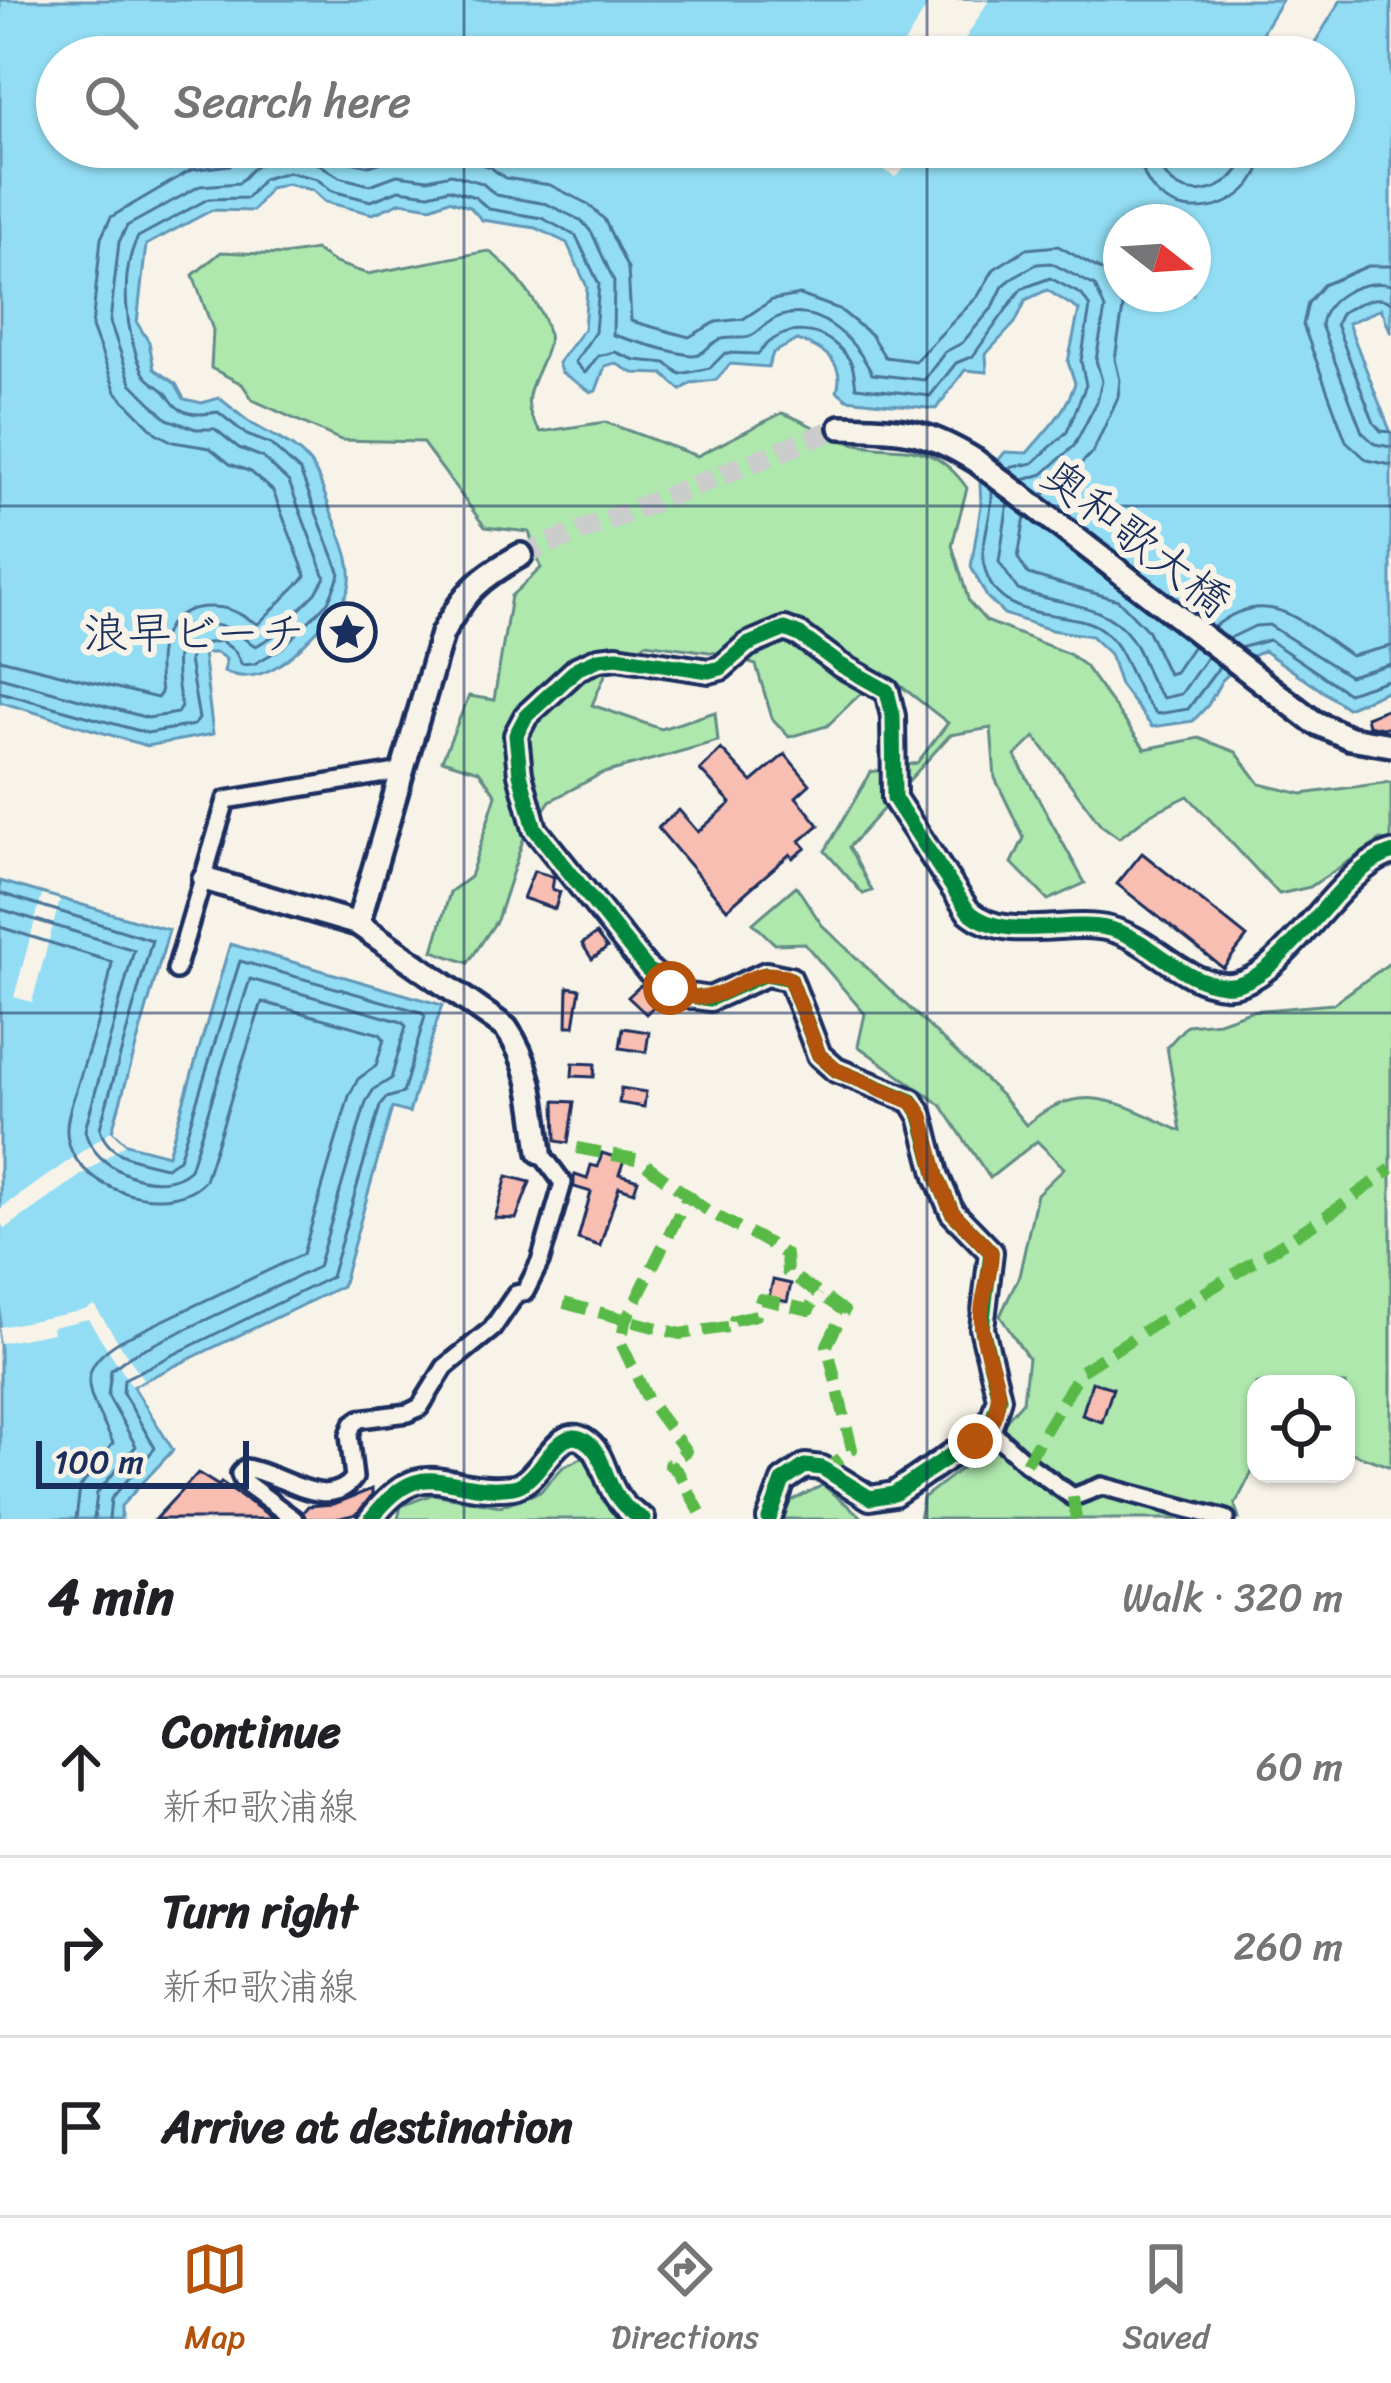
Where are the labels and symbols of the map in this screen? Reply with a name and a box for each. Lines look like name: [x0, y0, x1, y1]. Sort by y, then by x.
north arrow: [1103, 204, 1211, 312]
street label: 奥和歌大橋: [1023, 437, 1250, 639]
place label: 浪早ビーチ: [82, 593, 305, 673]
place icon: 浪早ビーチ: [316, 601, 378, 663]
route start: [643, 961, 697, 1015]
route end: [948, 1414, 1002, 1468]
scale bar: [36, 1435, 249, 1488]

